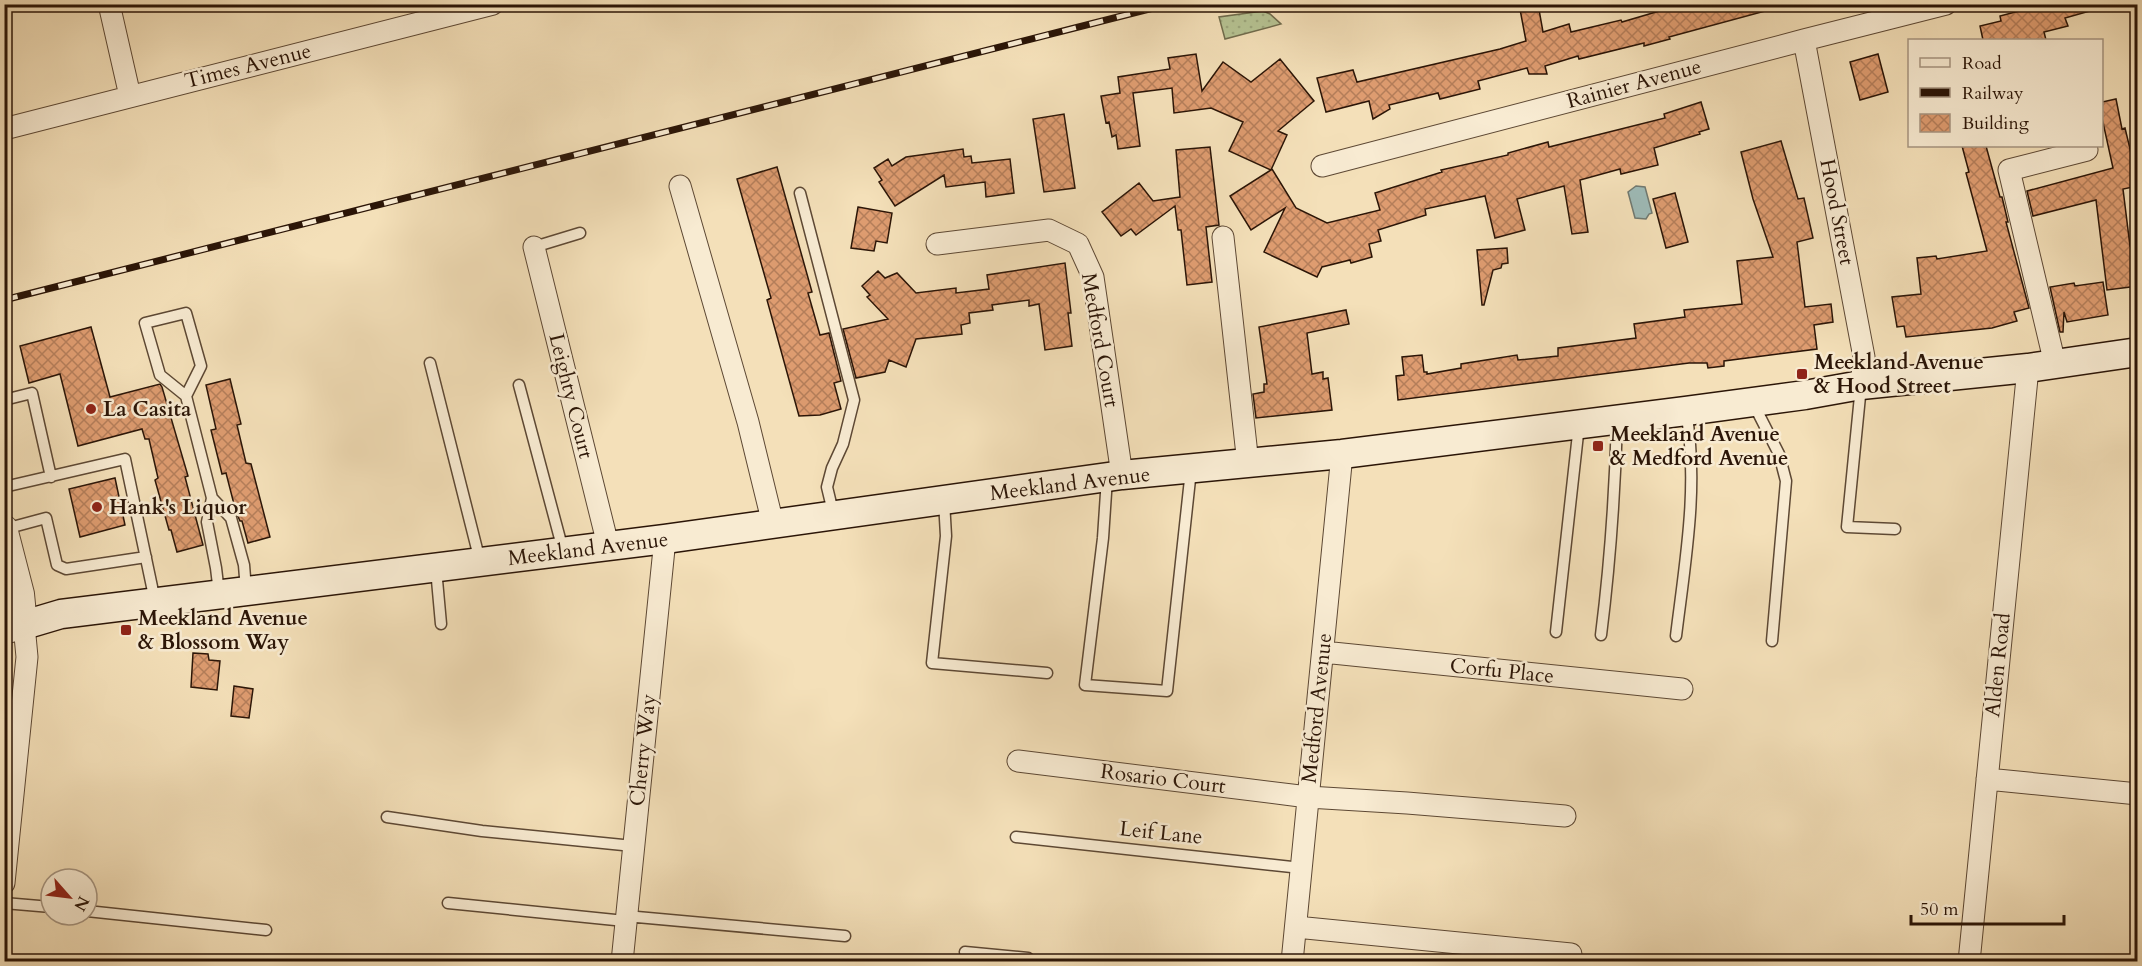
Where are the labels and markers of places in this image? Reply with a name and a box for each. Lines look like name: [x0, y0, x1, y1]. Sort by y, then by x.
place label: Meekland Avenue & Hood Street: [1814, 348, 1984, 401]
marker: Meekland Avenue & Hood Street: [1795, 367, 1809, 381]
place label: La Casita: [103, 395, 192, 424]
marker: La Casita: [84, 402, 98, 416]
place label: Meekland Avenue & Medford Avenue: [1610, 420, 1788, 473]
marker: Meekland Avenue & Medford Avenue: [1591, 439, 1605, 453]
place label: Hank's Liquor: [109, 493, 247, 522]
marker: Hank's Liquor: [90, 500, 104, 514]
place label: Meekland Avenue & Blossom Way: [138, 604, 308, 657]
marker: Meekland Avenue & Blossom Way: [119, 623, 133, 637]

